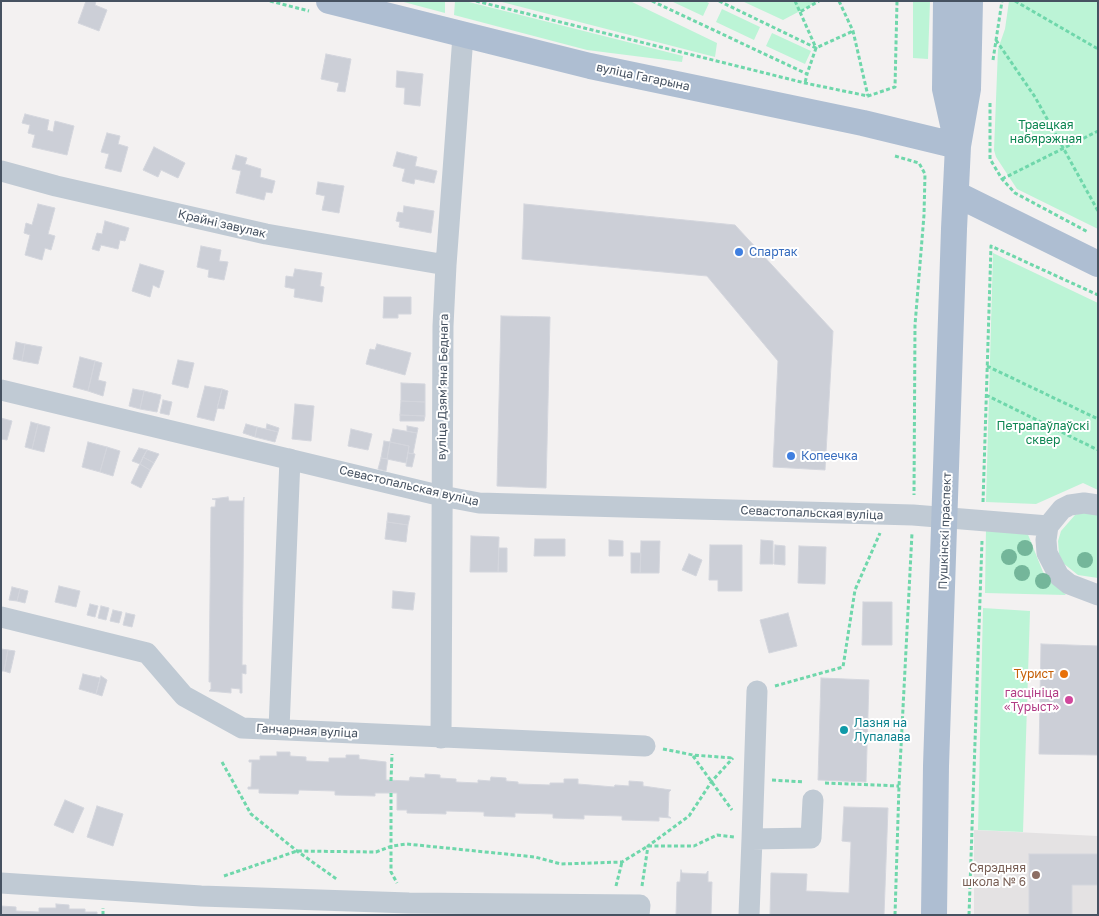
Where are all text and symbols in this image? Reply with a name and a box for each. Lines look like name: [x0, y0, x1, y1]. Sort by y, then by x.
street label: вуліца Гагарына: [595, 60, 691, 94]
park label: Траецкая набярэжная: [1010, 118, 1082, 146]
street label: Крайні завулак: [176, 207, 268, 241]
place label: Спартак: [749, 245, 798, 259]
marker: Спартак: [733, 246, 745, 258]
street label: вуліца Дзямʼяна Беднага: [435, 314, 451, 460]
park label: Петрапаўлаўскі сквер: [997, 419, 1089, 447]
place label: Копеечка: [801, 449, 858, 463]
marker: Копеечка: [785, 450, 797, 462]
street label: Севастопальская вуліца: [338, 463, 480, 509]
street label: Пушкінскі праспект: [936, 472, 954, 590]
street label: Севастопальская вуліца: [740, 503, 884, 523]
place label: Турист: [1014, 667, 1054, 681]
marker: Турист: [1058, 668, 1070, 680]
place label: гасцініца «Турыст»: [1004, 686, 1059, 714]
marker: гасцініца «Турыст»: [1063, 694, 1075, 706]
place label: Лазня на Лупалава: [854, 716, 911, 744]
street label: Ганчарная вуліца: [256, 721, 358, 741]
marker: Лазня на Лупалава: [838, 724, 850, 736]
place label: Сярэдняя школа № 6: [962, 861, 1026, 889]
marker: Сярэдняя школа № 6: [1030, 869, 1042, 881]

